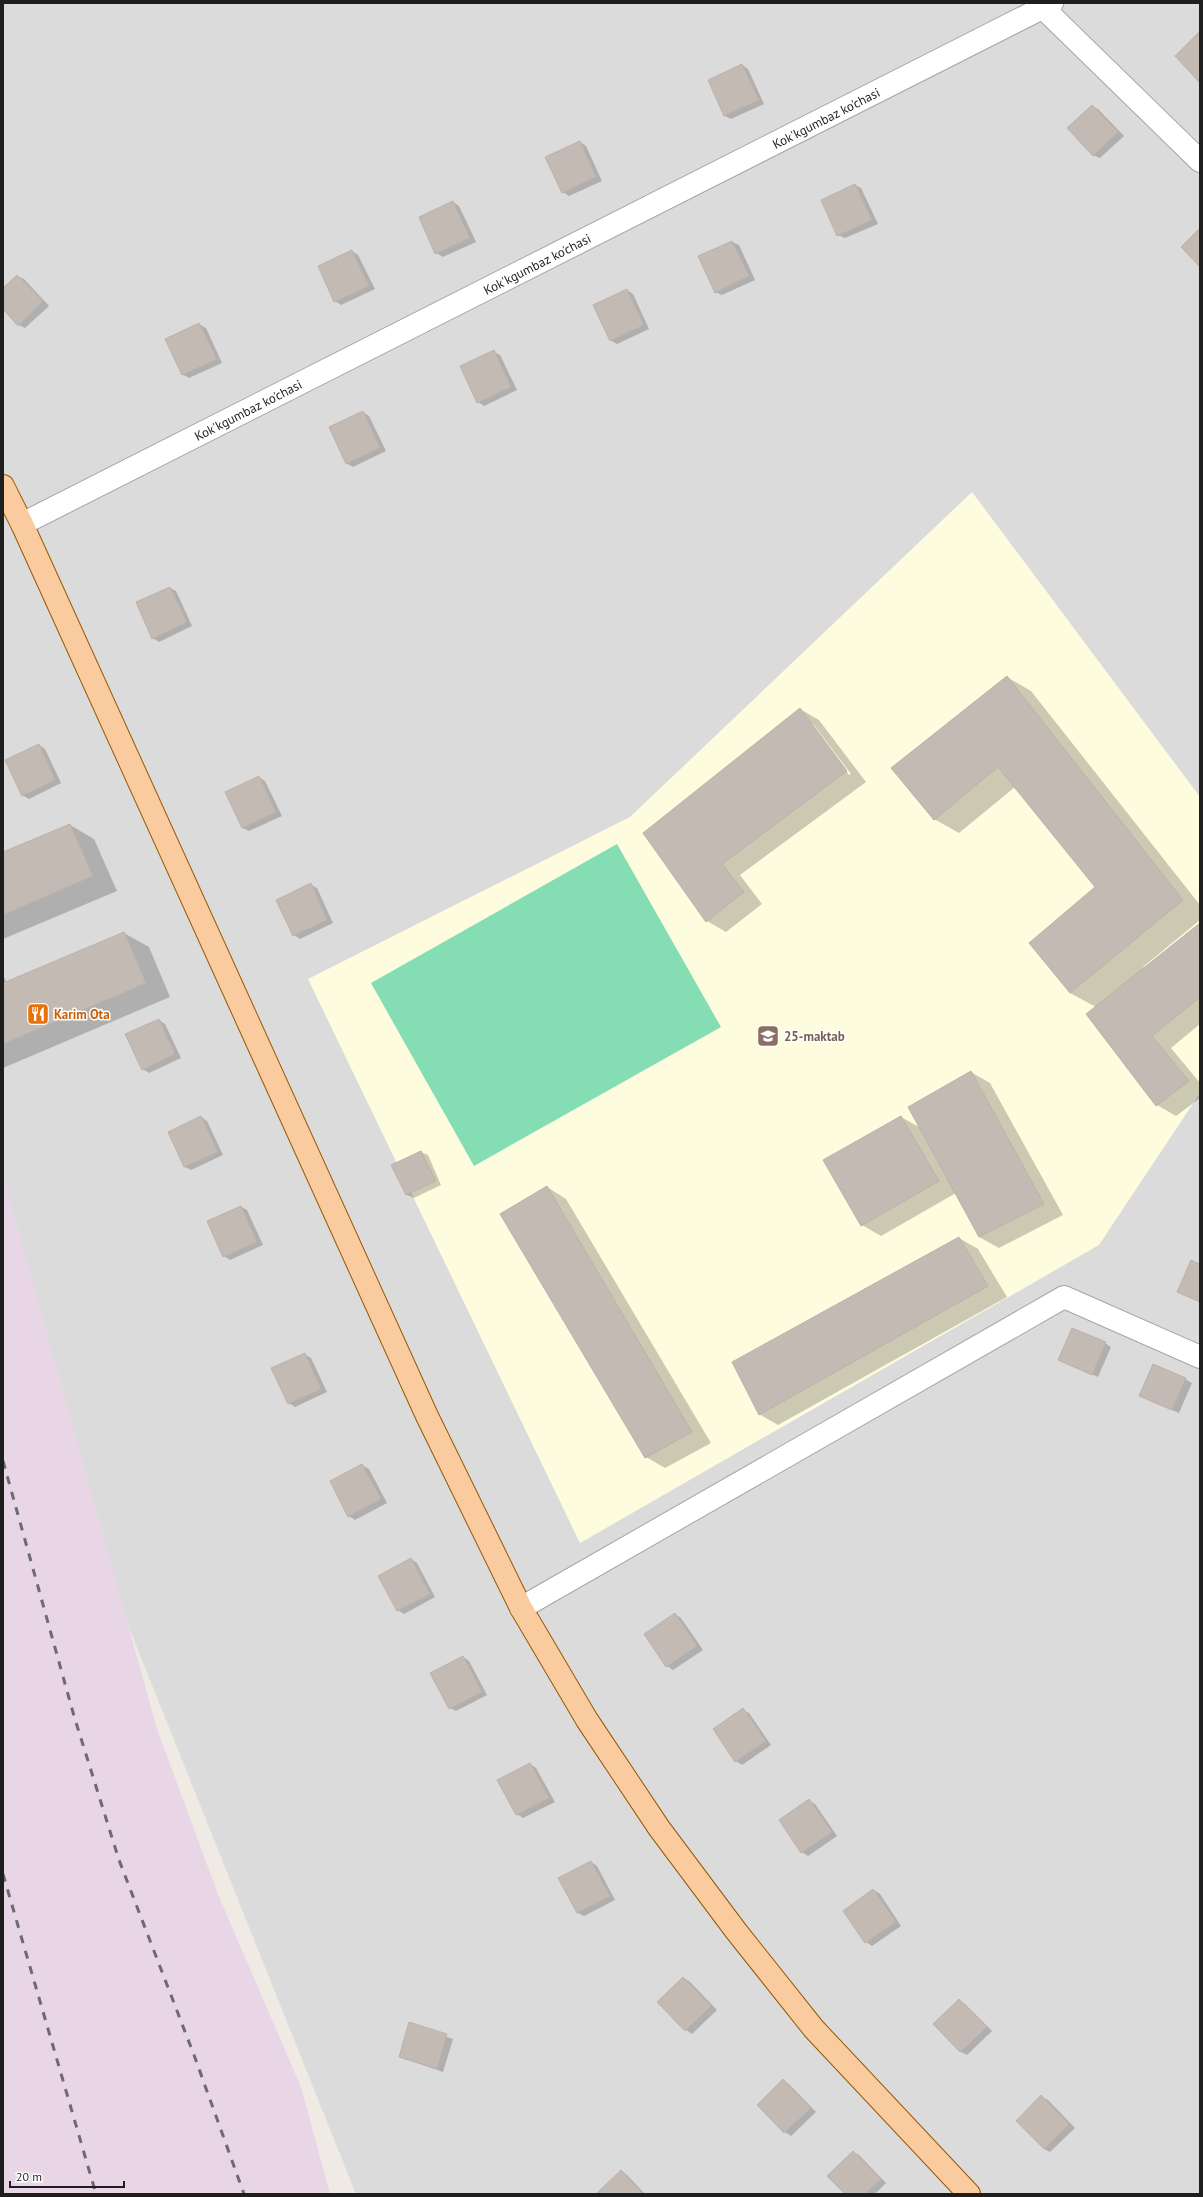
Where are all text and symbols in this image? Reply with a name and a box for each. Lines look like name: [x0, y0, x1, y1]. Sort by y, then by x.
street label: Kok'kgumbaz ko'chasi: [770, 84, 883, 153]
street label: Kok'kgumbaz ko'chasi: [481, 230, 594, 299]
street label: Kok'kgumbaz ko'chasi: [192, 376, 305, 445]
restaurant icon: Karim Ota: [25, 1001, 51, 1027]
place label: Karim Ota: [54, 1006, 110, 1023]
school or university icon: 25-maktab: [755, 1023, 781, 1049]
place label: 25-maktab: [784, 1028, 845, 1045]
scale bar: [10, 2163, 124, 2189]
text: 20 m: [16, 2169, 42, 2184]

